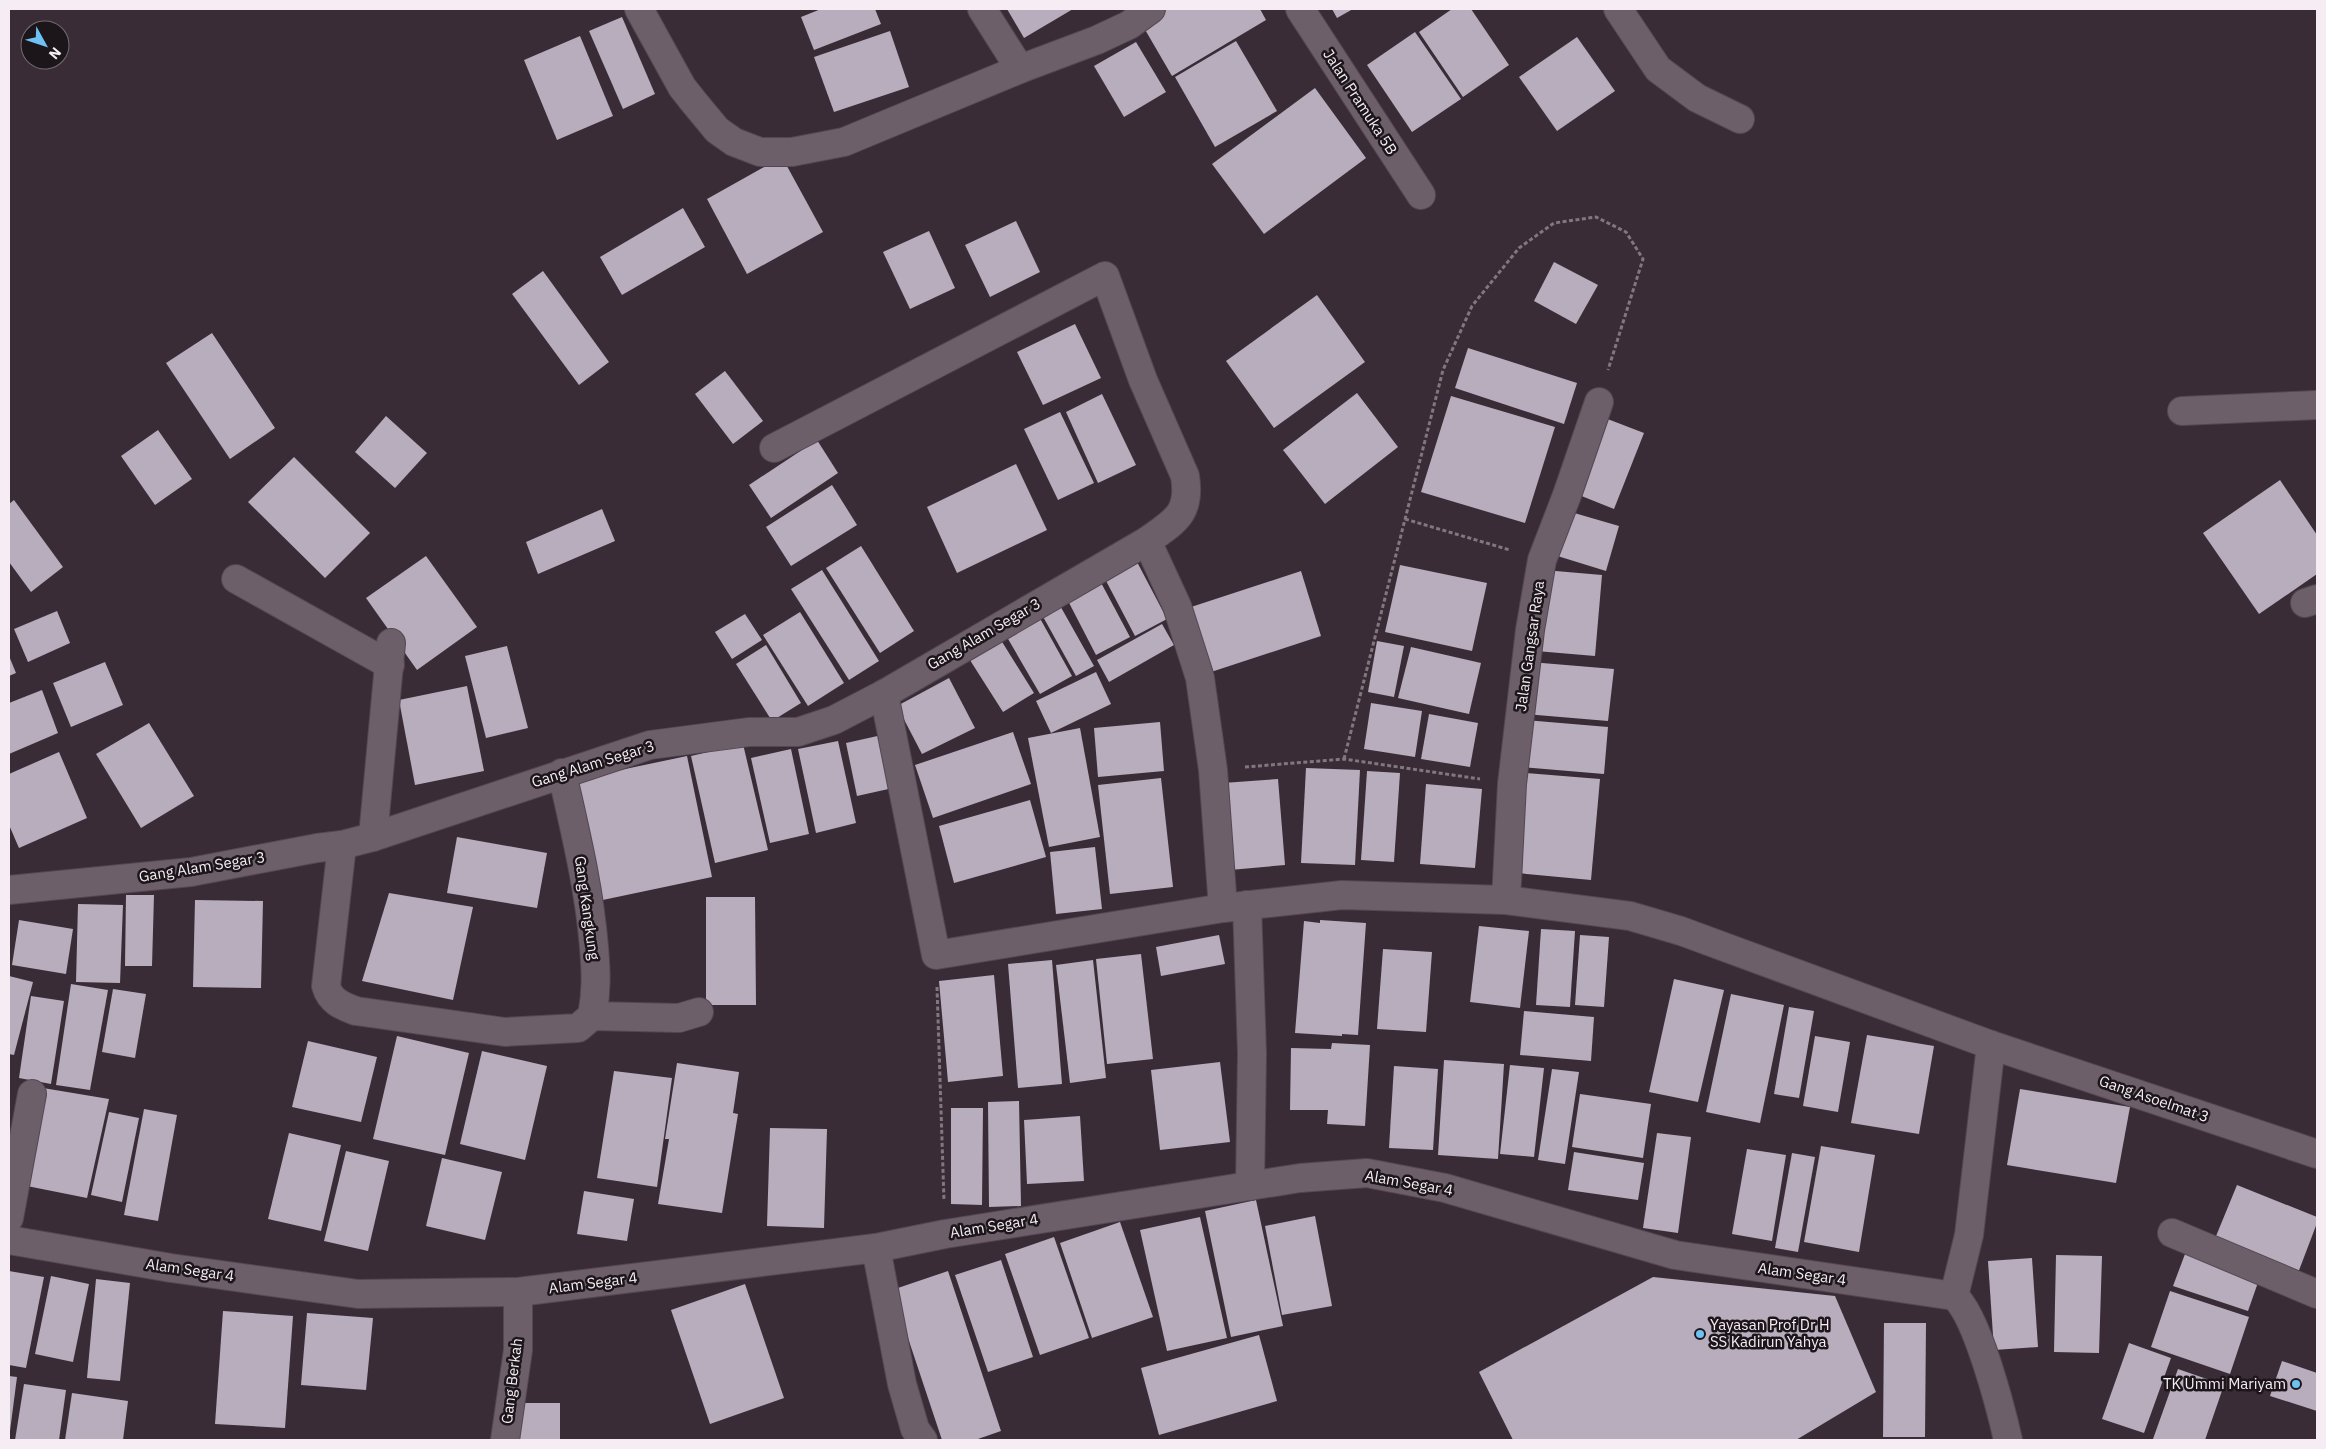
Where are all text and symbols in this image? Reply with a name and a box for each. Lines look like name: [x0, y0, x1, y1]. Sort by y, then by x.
north arrow: [20, 20, 70, 70]
text: N: [45, 44, 65, 63]
street label: Jalan Pramuka 5B: [1319, 45, 1402, 158]
street label: Jalan Gangsar Raya: [1511, 579, 1548, 712]
street label: Gang Alam Segar 3: [924, 593, 1044, 674]
street label: Gang Alam Segar 3: [529, 736, 657, 791]
street label: Gang Alam Segar 3: [137, 847, 266, 886]
street label: Gang Kangkung: [571, 855, 604, 961]
street label: Gang Asoelmat 3: [2097, 1071, 2212, 1126]
street label: Alam Segar 4: [1363, 1165, 1455, 1200]
street label: Alam Segar 4: [948, 1209, 1039, 1242]
street label: Alam Segar 4: [145, 1254, 236, 1285]
street label: Alam Segar 4: [1757, 1258, 1848, 1289]
street label: Alam Segar 4: [547, 1268, 638, 1297]
place label: Yayasan Prof Dr H SS Kadirun Yahya: [1710, 1315, 1830, 1351]
marker: Yayasan Prof Dr H SS Kadirun Yahya: [1694, 1328, 1706, 1340]
street label: Gang Berkah: [497, 1337, 526, 1425]
place label: TK Ummi Mariyam: [2163, 1374, 2286, 1393]
marker: TK Ummi Mariyam: [2290, 1378, 2302, 1390]

